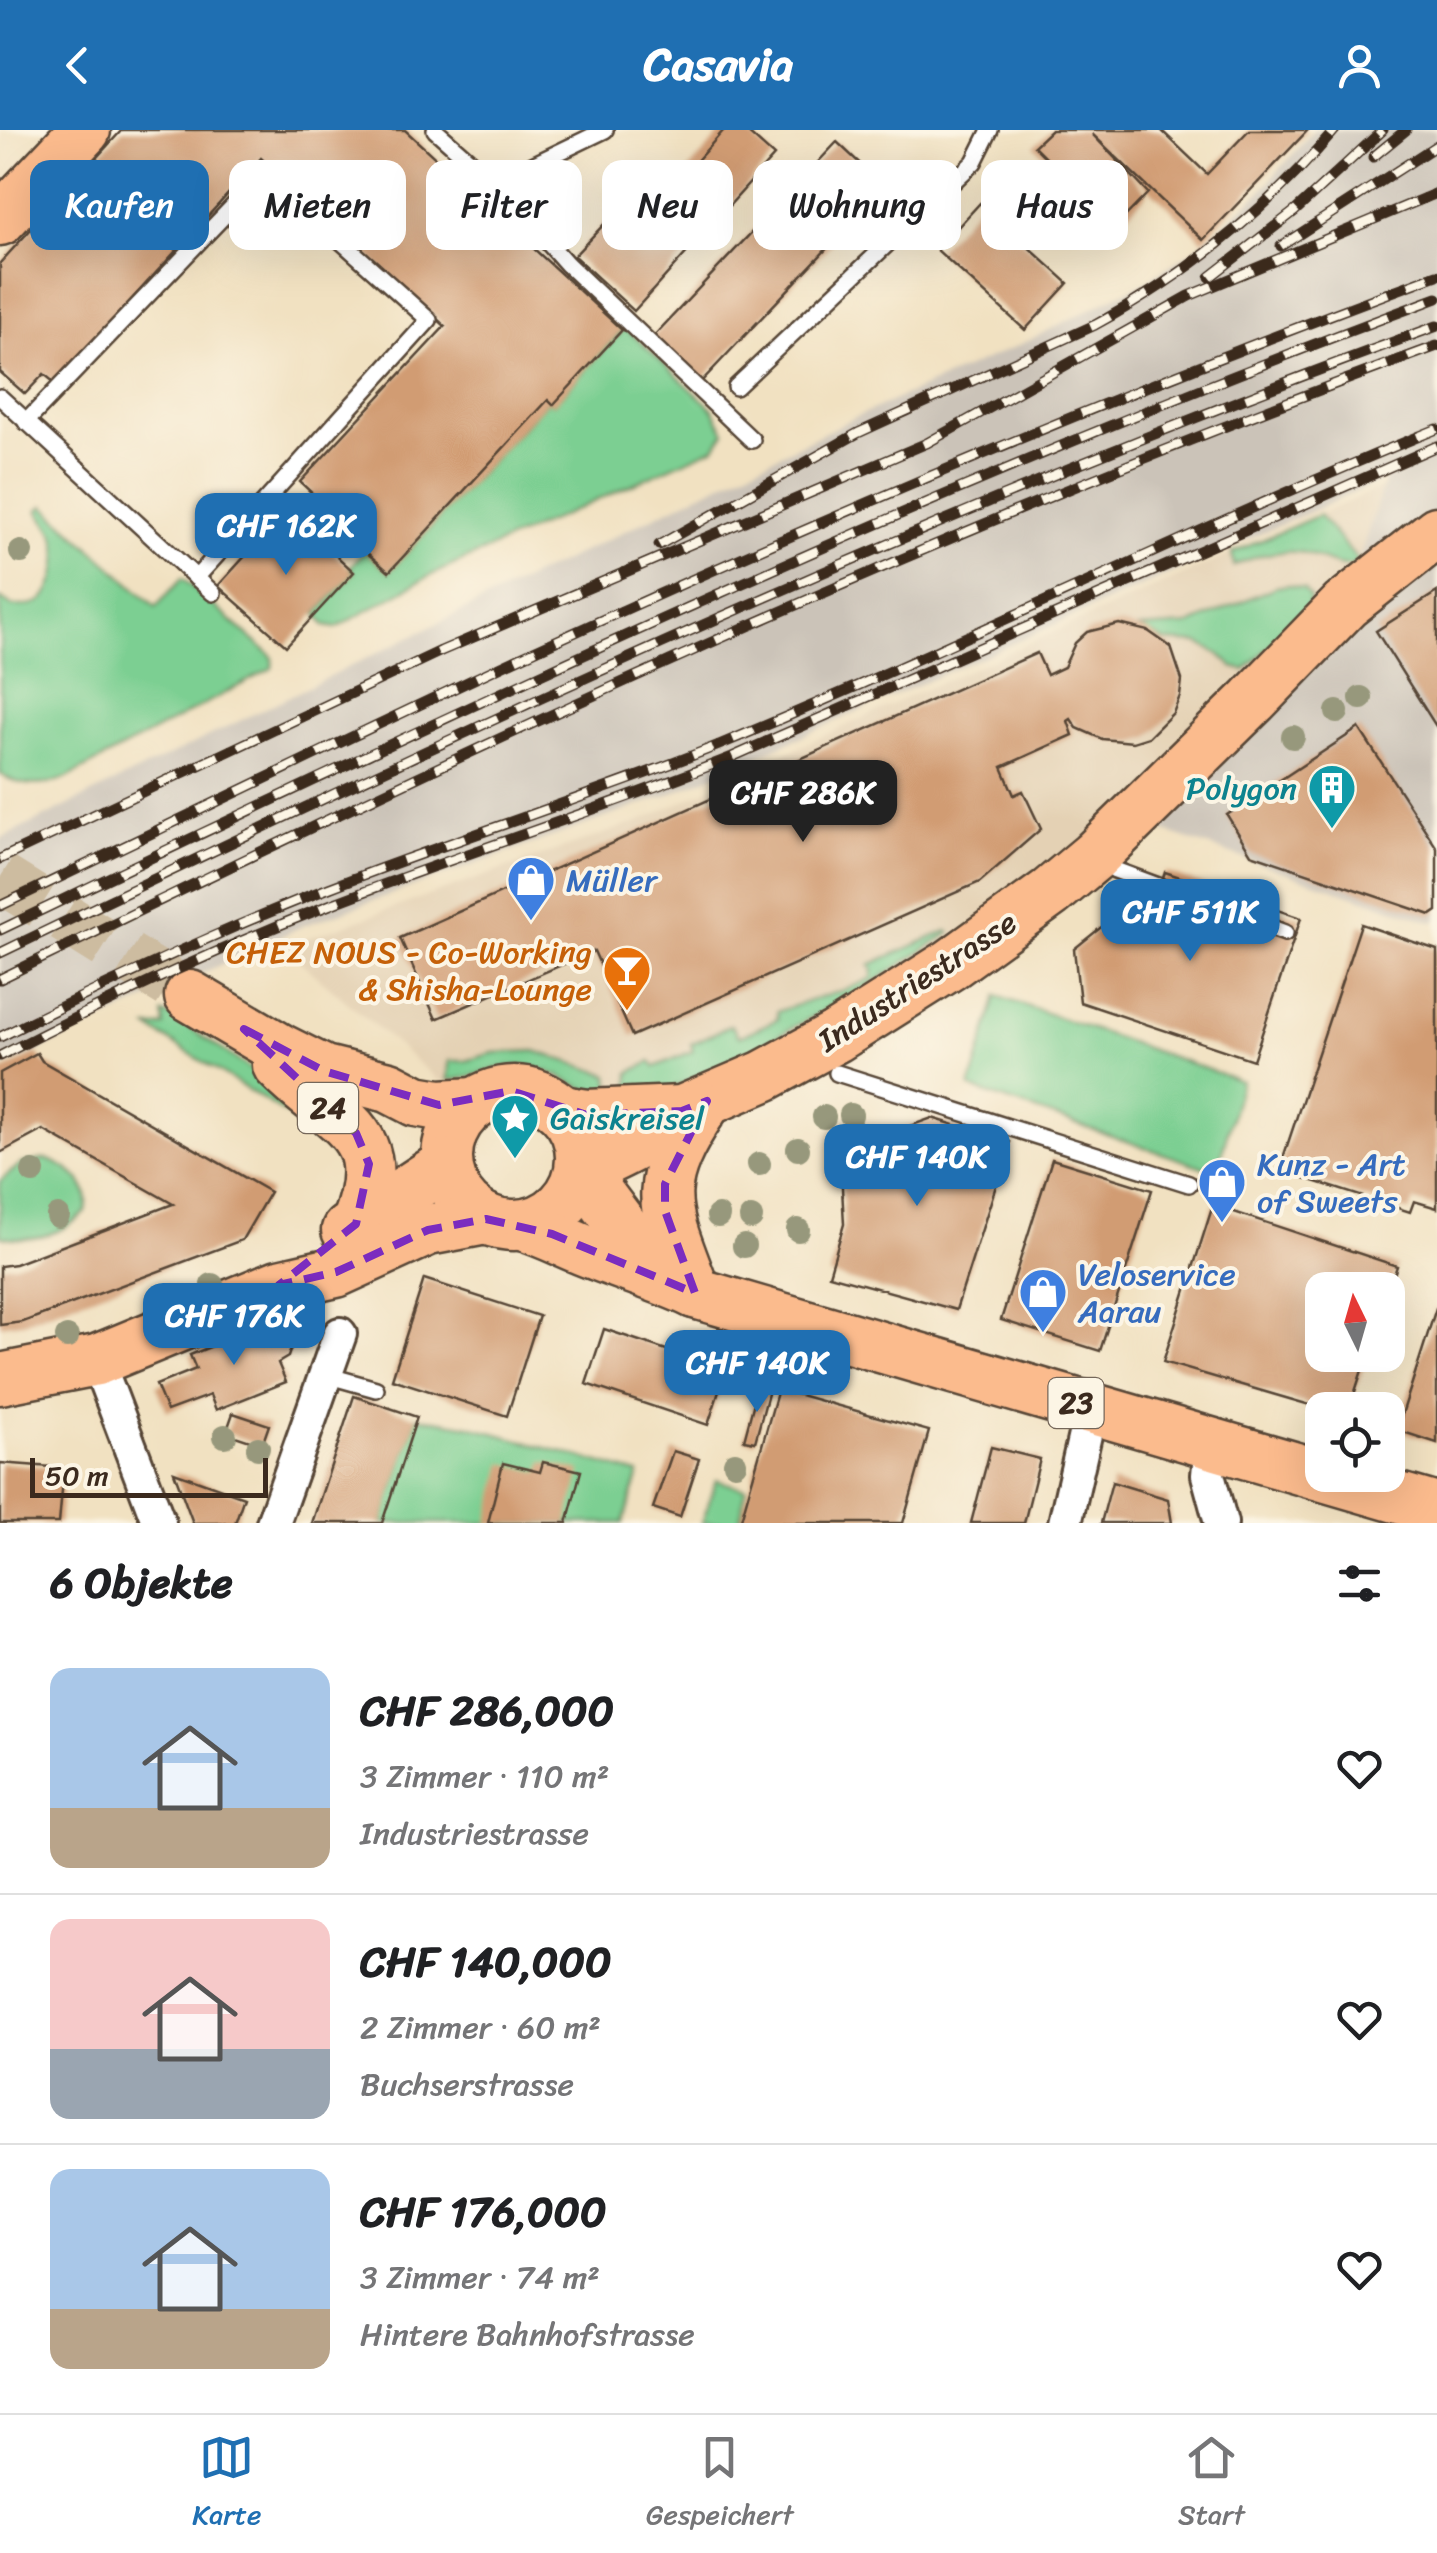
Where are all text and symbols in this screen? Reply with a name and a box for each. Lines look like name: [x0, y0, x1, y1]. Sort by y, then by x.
text: Casavia: [644, 25, 793, 105]
icon: back: [50, 38, 105, 93]
icon: person: [1332, 38, 1387, 93]
chip: Kaufen: [30, 160, 209, 250]
chip: Mieten: [229, 160, 406, 250]
chip: Filter: [426, 160, 582, 250]
chip: Neu: [602, 160, 733, 250]
chip: Wohnung: [753, 160, 961, 250]
chip: Haus: [981, 160, 1128, 250]
pin: CHF 162K: [183, 493, 389, 578]
text: CHF 162K: [217, 497, 355, 554]
pin: CHF 286K: [700, 760, 906, 845]
place label: Polygon: [1186, 760, 1297, 817]
building icon: Polygon: [1306, 762, 1358, 830]
text: CHF 286K: [731, 764, 875, 821]
place label: Müller: [566, 852, 659, 909]
shop icon: Müller: [505, 854, 557, 922]
pin: CHF 511K: [1087, 879, 1293, 964]
text: CHF 511K: [1123, 883, 1257, 940]
street label: Industriestrasse: [805, 895, 1029, 1068]
place label: CHEZ NOUS - Co-Working & Shisha-Lounge: [226, 924, 592, 1018]
bar icon: CHEZ NOUS - Co-Working & Shisha-Lounge: [601, 944, 653, 1012]
road number: 24: [298, 1083, 358, 1133]
place label: Gaiskreisel: [550, 1090, 705, 1147]
place icon: Gaiskreisel: [489, 1092, 541, 1160]
pin: CHF 140K: [814, 1124, 1020, 1209]
text: CHF 140K: [846, 1128, 988, 1185]
place label: Kunz - Art of Sweets: [1257, 1136, 1406, 1230]
shop icon: Kunz - Art of Sweets: [1196, 1156, 1248, 1224]
place label: Veloservice Aarau: [1077, 1246, 1236, 1340]
shop icon: Veloservice Aarau: [1017, 1266, 1069, 1334]
north arrow: [1305, 1272, 1405, 1372]
map controls: [1305, 1272, 1405, 1492]
pin: CHF 176K: [131, 1283, 337, 1368]
text: CHF 176K: [165, 1287, 303, 1344]
pin: CHF 140K: [654, 1330, 860, 1415]
text: CHF 140K: [686, 1334, 828, 1391]
road number: 23: [1048, 1378, 1104, 1428]
button: locate: [1305, 1392, 1405, 1492]
text: 50 m: [45, 1451, 109, 1500]
scale bar: [30, 1453, 268, 1498]
text: 6 Objekte: [50, 1546, 233, 1620]
icon: filters: [1332, 1556, 1387, 1611]
text: CHF 286,000: [360, 1674, 614, 1748]
icon: home: [130, 1708, 250, 1828]
icon: heart: [1332, 1741, 1387, 1796]
text: 3 Zimmer · 110 m²: [360, 1748, 609, 1805]
text: Industriestrasse: [360, 1805, 589, 1862]
text: CHF 140,000: [360, 1925, 612, 1999]
icon: home: [130, 1959, 250, 2079]
icon: heart: [1332, 1992, 1387, 2047]
text: 2 Zimmer · 60 m²: [360, 1999, 601, 2056]
text: Buchserstrasse: [360, 2056, 574, 2113]
text: CHF 176,000: [360, 2175, 607, 2249]
icon: home: [130, 2209, 250, 2329]
icon: heart: [1332, 2242, 1387, 2297]
text: 3 Zimmer · 74 m²: [360, 2249, 600, 2306]
text: Hintere Bahnhofstrasse: [360, 2306, 695, 2363]
tab: Karte: [192, 2430, 261, 2539]
tab: Gespeichert: [646, 2430, 793, 2539]
tab: Start: [1178, 2430, 1245, 2539]

